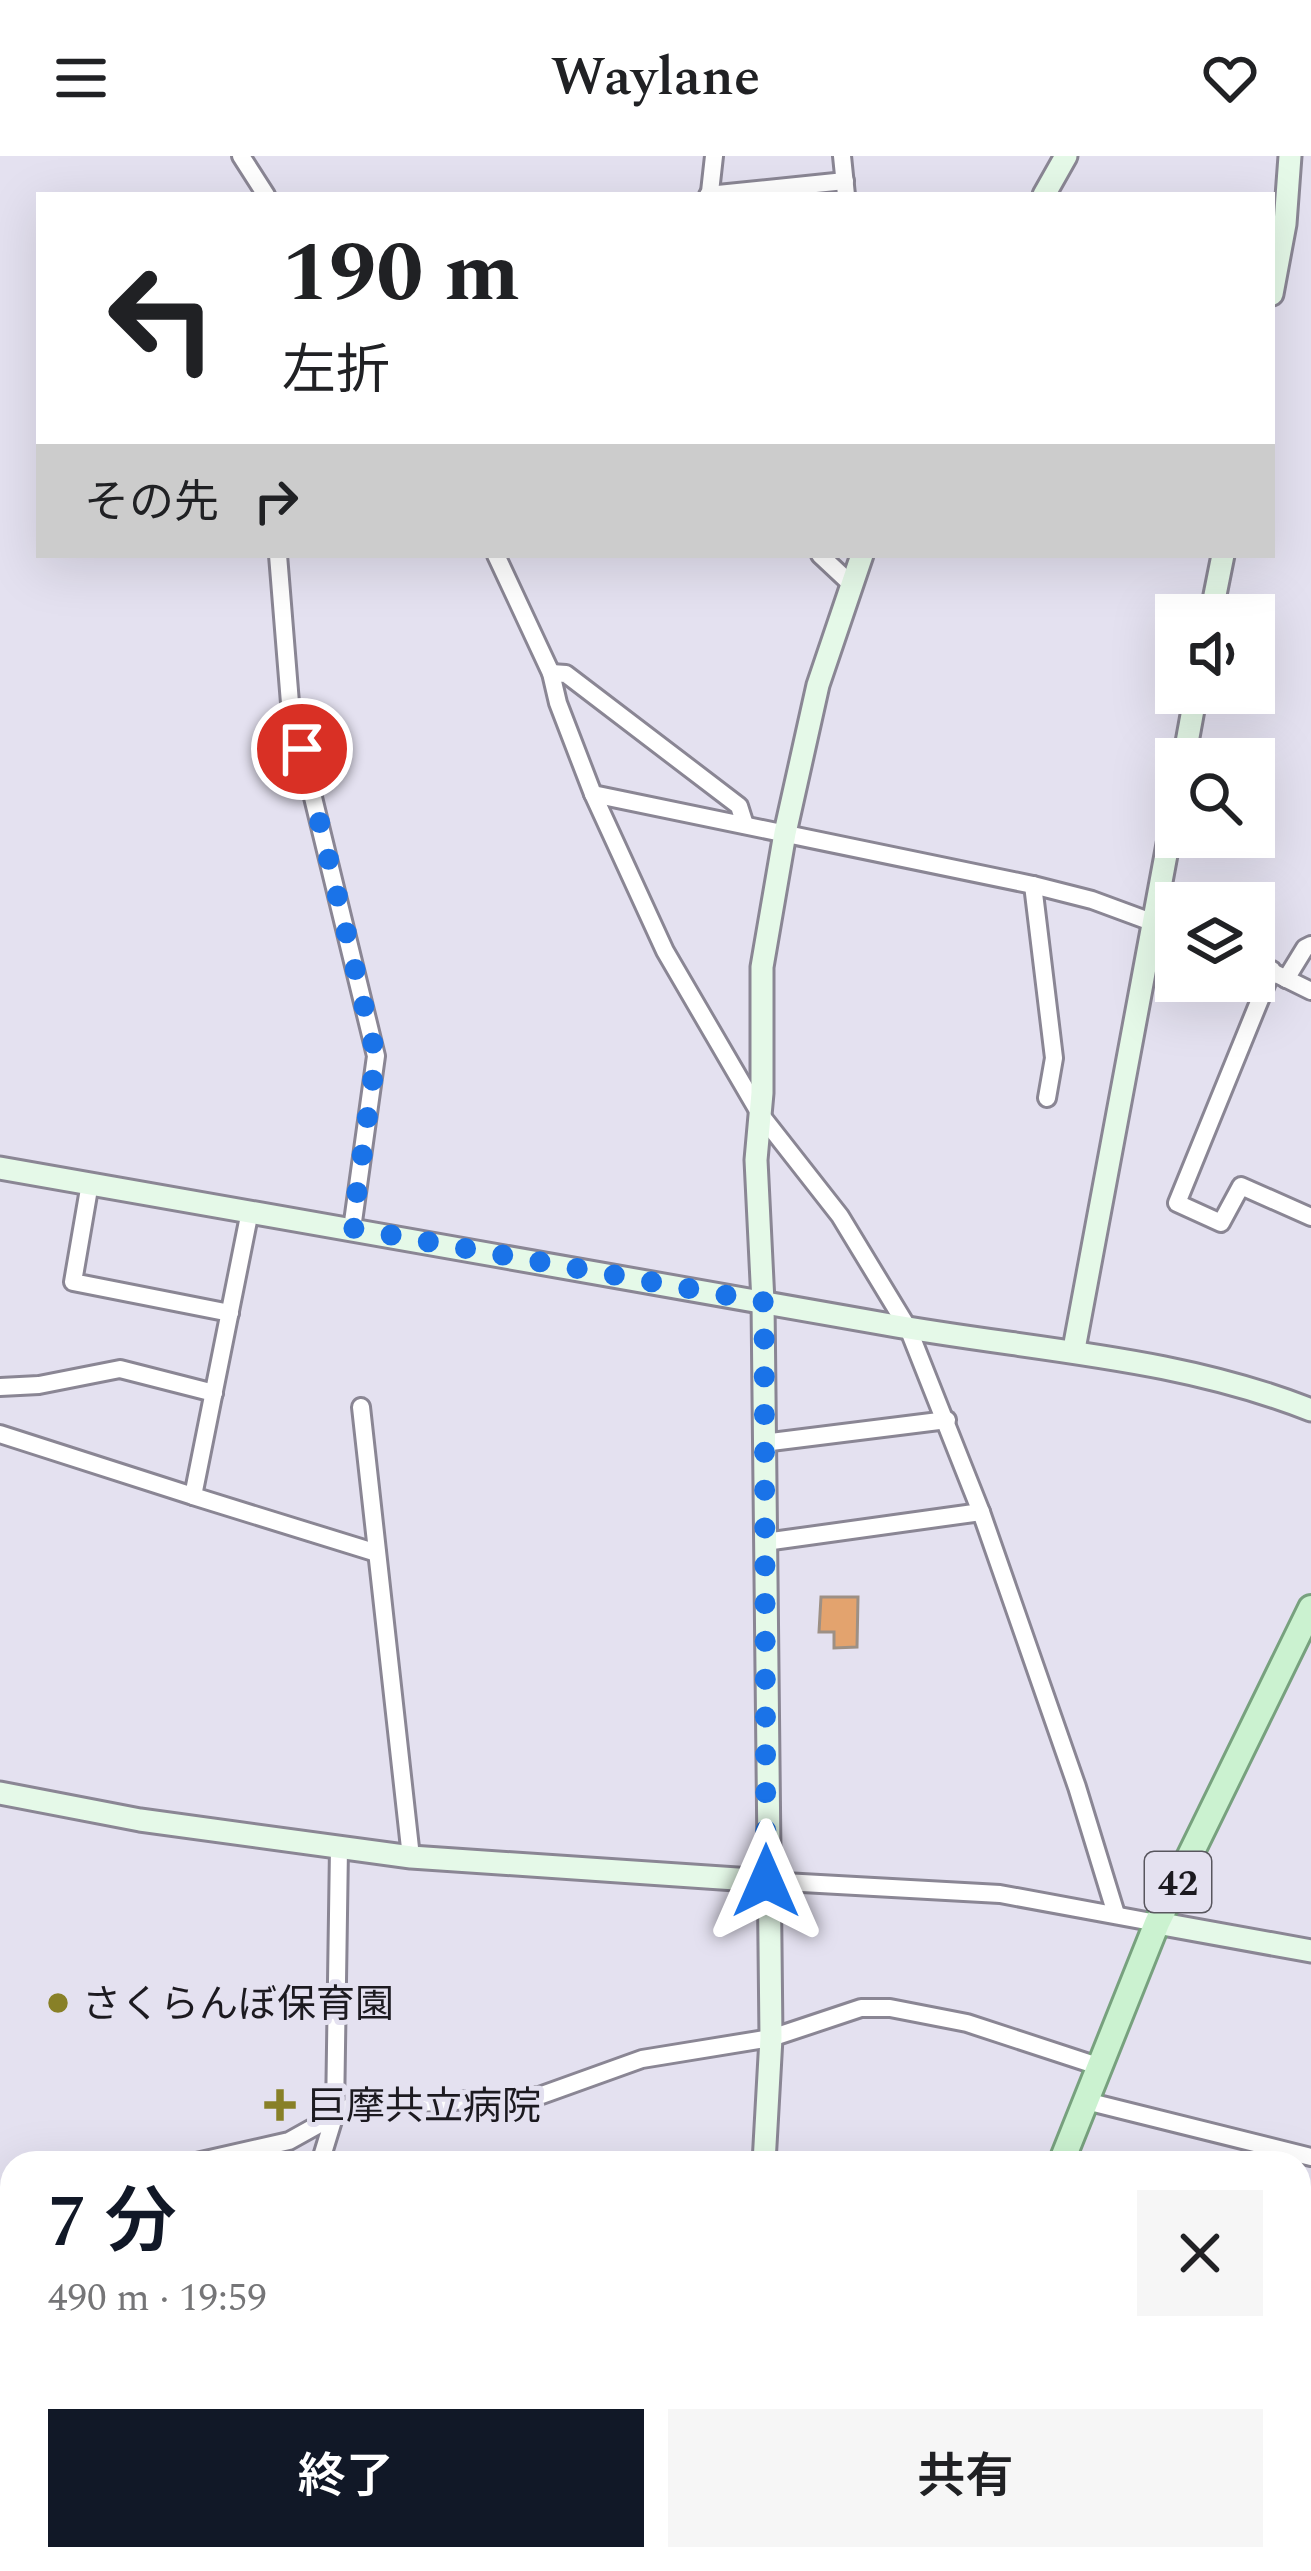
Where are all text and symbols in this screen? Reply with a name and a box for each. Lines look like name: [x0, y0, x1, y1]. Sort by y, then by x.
text: Waylane: [551, 37, 760, 119]
icon: menu: [48, 45, 114, 111]
icon: heart: [1197, 45, 1263, 111]
text: 190 m: [282, 210, 520, 338]
icon: left: [84, 240, 240, 396]
text: 左折: [282, 331, 390, 413]
icon: right: [243, 468, 309, 534]
text: その先: [84, 469, 219, 538]
map controls: [1155, 594, 1275, 1002]
button: sound: [1155, 594, 1275, 714]
pin: [251, 698, 353, 800]
icon: arrive: [269, 716, 335, 782]
button: search: [1155, 738, 1275, 858]
button: layers: [1155, 882, 1275, 1002]
position arrow: [703, 1818, 829, 1944]
road number: 42: [1145, 1852, 1211, 1912]
place label: さくらんぼ保育園: [82, 1976, 394, 2035]
marker: さくらんぼ保育園: [45, 1990, 71, 2016]
place label: 巨摩共立病院: [307, 2078, 541, 2137]
marker: 巨摩共立病院: [264, 2089, 296, 2121]
text: 7 分: [48, 2169, 177, 2278]
button: close: [1137, 2190, 1263, 2316]
text: 490 m · 19:59: [48, 2269, 267, 2328]
button: 終了: [48, 2409, 644, 2547]
button: 共有: [668, 2409, 1263, 2547]

